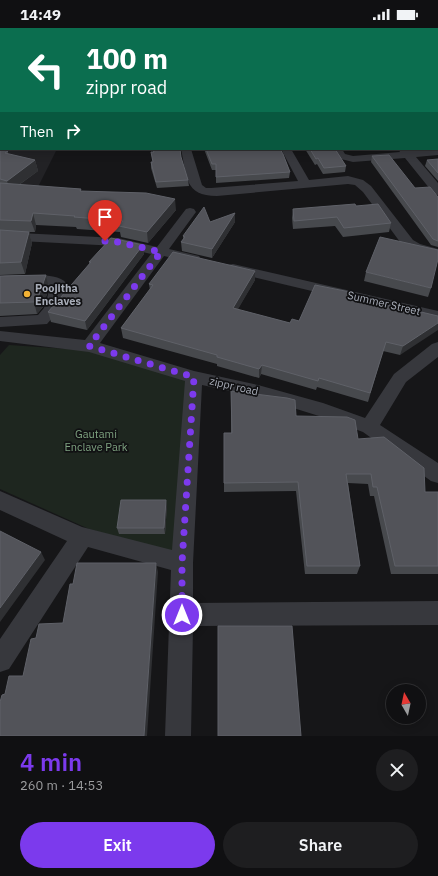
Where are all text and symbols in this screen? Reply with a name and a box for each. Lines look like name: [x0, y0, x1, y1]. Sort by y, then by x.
text: 14:49: [20, 5, 61, 24]
text: 100 m: [86, 40, 168, 77]
icon: left: [20, 44, 72, 96]
text: zippr road: [86, 76, 167, 99]
icon: right: [62, 120, 84, 142]
text: Then: [20, 122, 54, 141]
pin: [88, 200, 122, 241]
icon: arrive: [94, 206, 116, 228]
place label: Poojitha Enclaves: [35, 281, 81, 308]
street label: Summer Street: [346, 288, 422, 318]
marker: Poojitha Enclaves: [22, 289, 32, 299]
street label: zippr road: [208, 374, 260, 398]
park label: Gautami Enclave Park: [64, 427, 128, 454]
position arrow: [161, 594, 203, 636]
north arrow: [386, 684, 426, 724]
map controls: [386, 684, 426, 724]
text: 4 min: [20, 746, 82, 778]
button: close: [376, 749, 418, 791]
text: 260 m · 14:53: [20, 777, 103, 794]
button: Exit: [20, 822, 215, 868]
button: Share: [223, 822, 418, 868]

